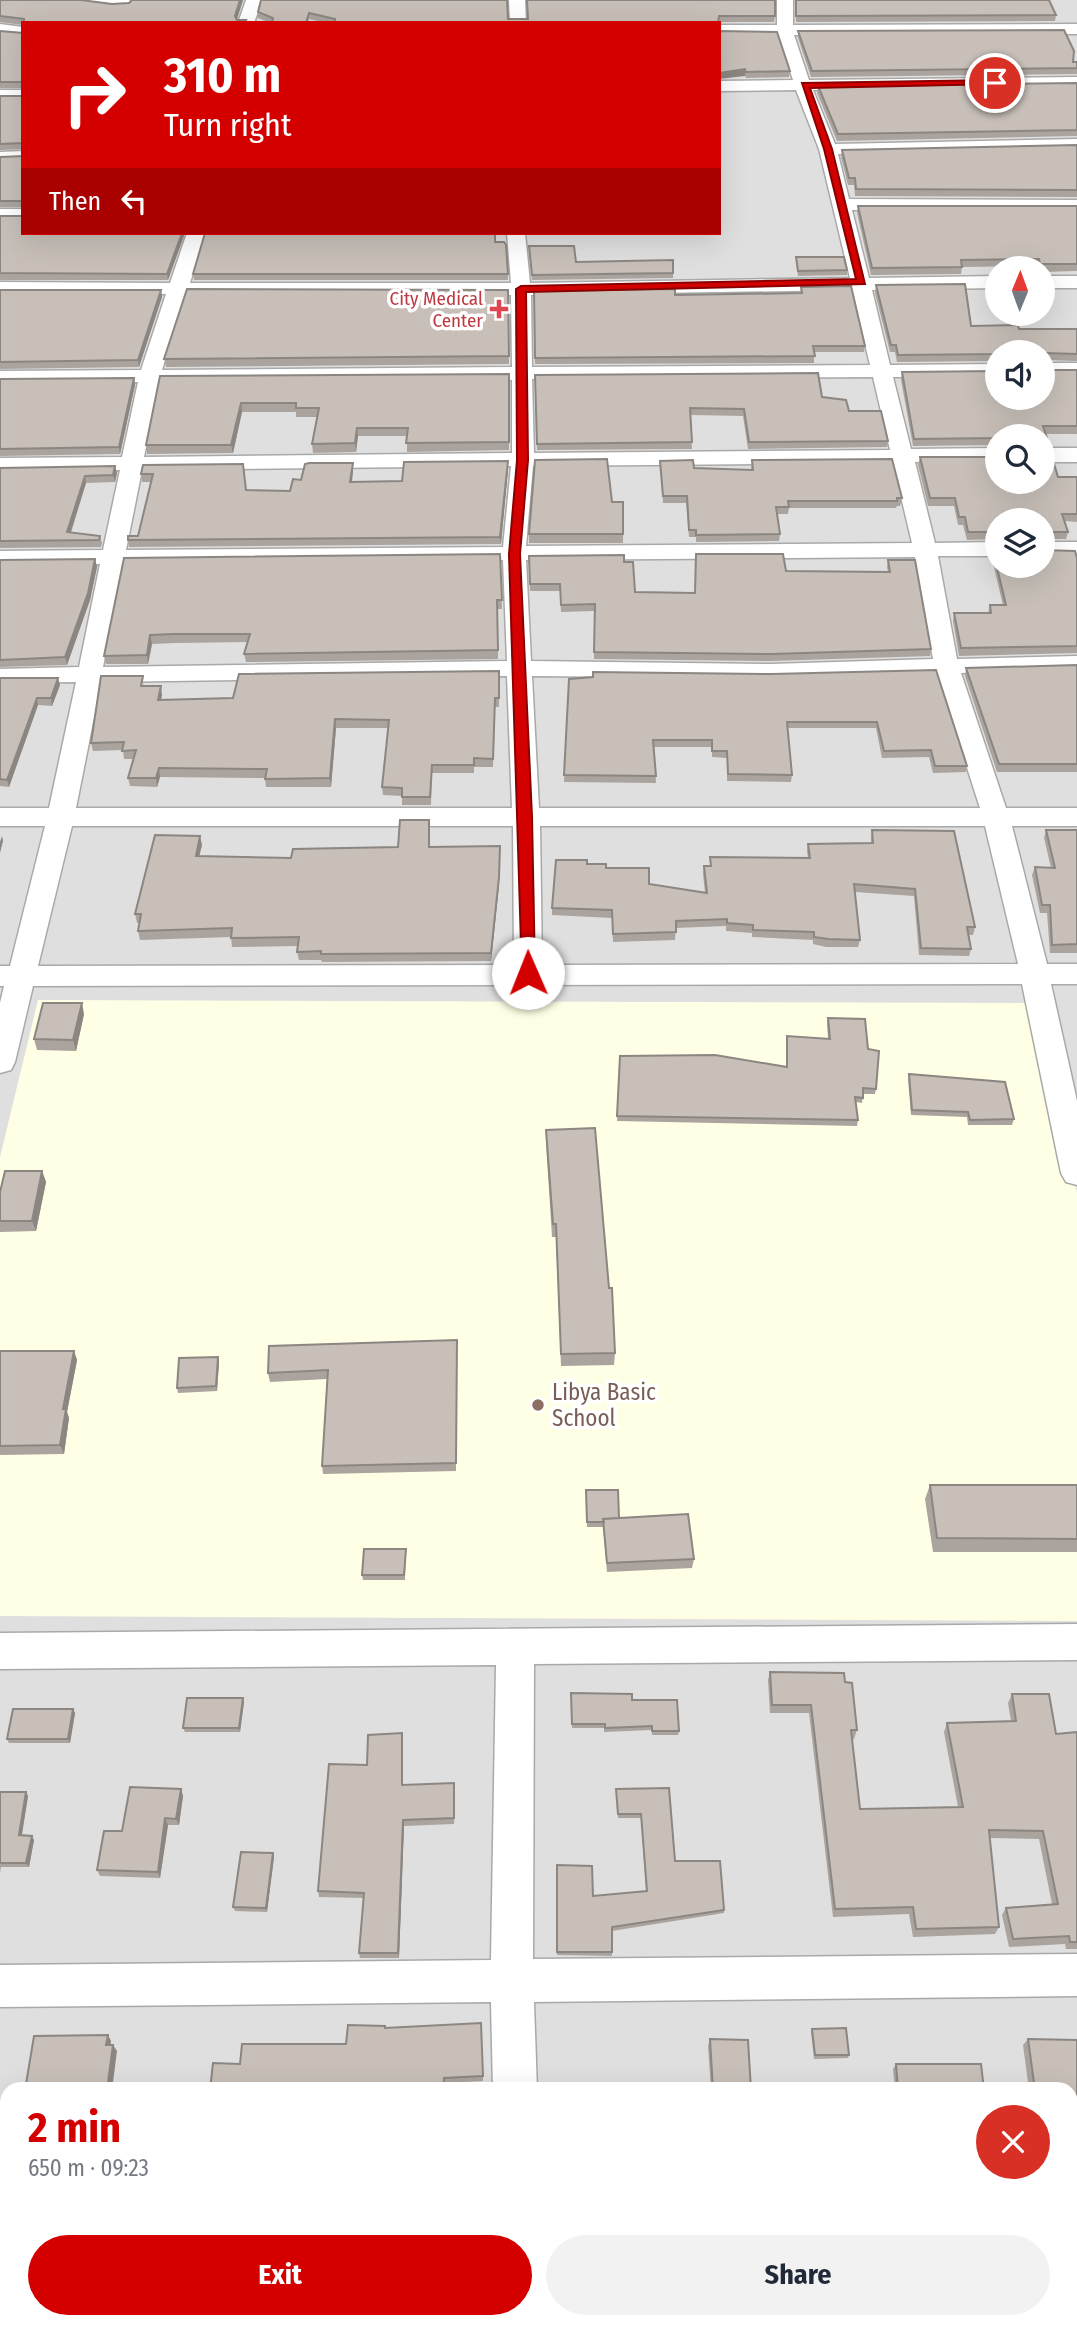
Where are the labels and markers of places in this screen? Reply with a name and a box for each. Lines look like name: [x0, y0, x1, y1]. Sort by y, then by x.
pin: [965, 53, 1025, 113]
place label: City Medical Center: [390, 287, 483, 332]
marker: City Medical Center: [489, 299, 509, 319]
place label: Libya Basic School: [552, 1378, 656, 1432]
marker: Libya Basic School: [530, 1397, 546, 1413]

